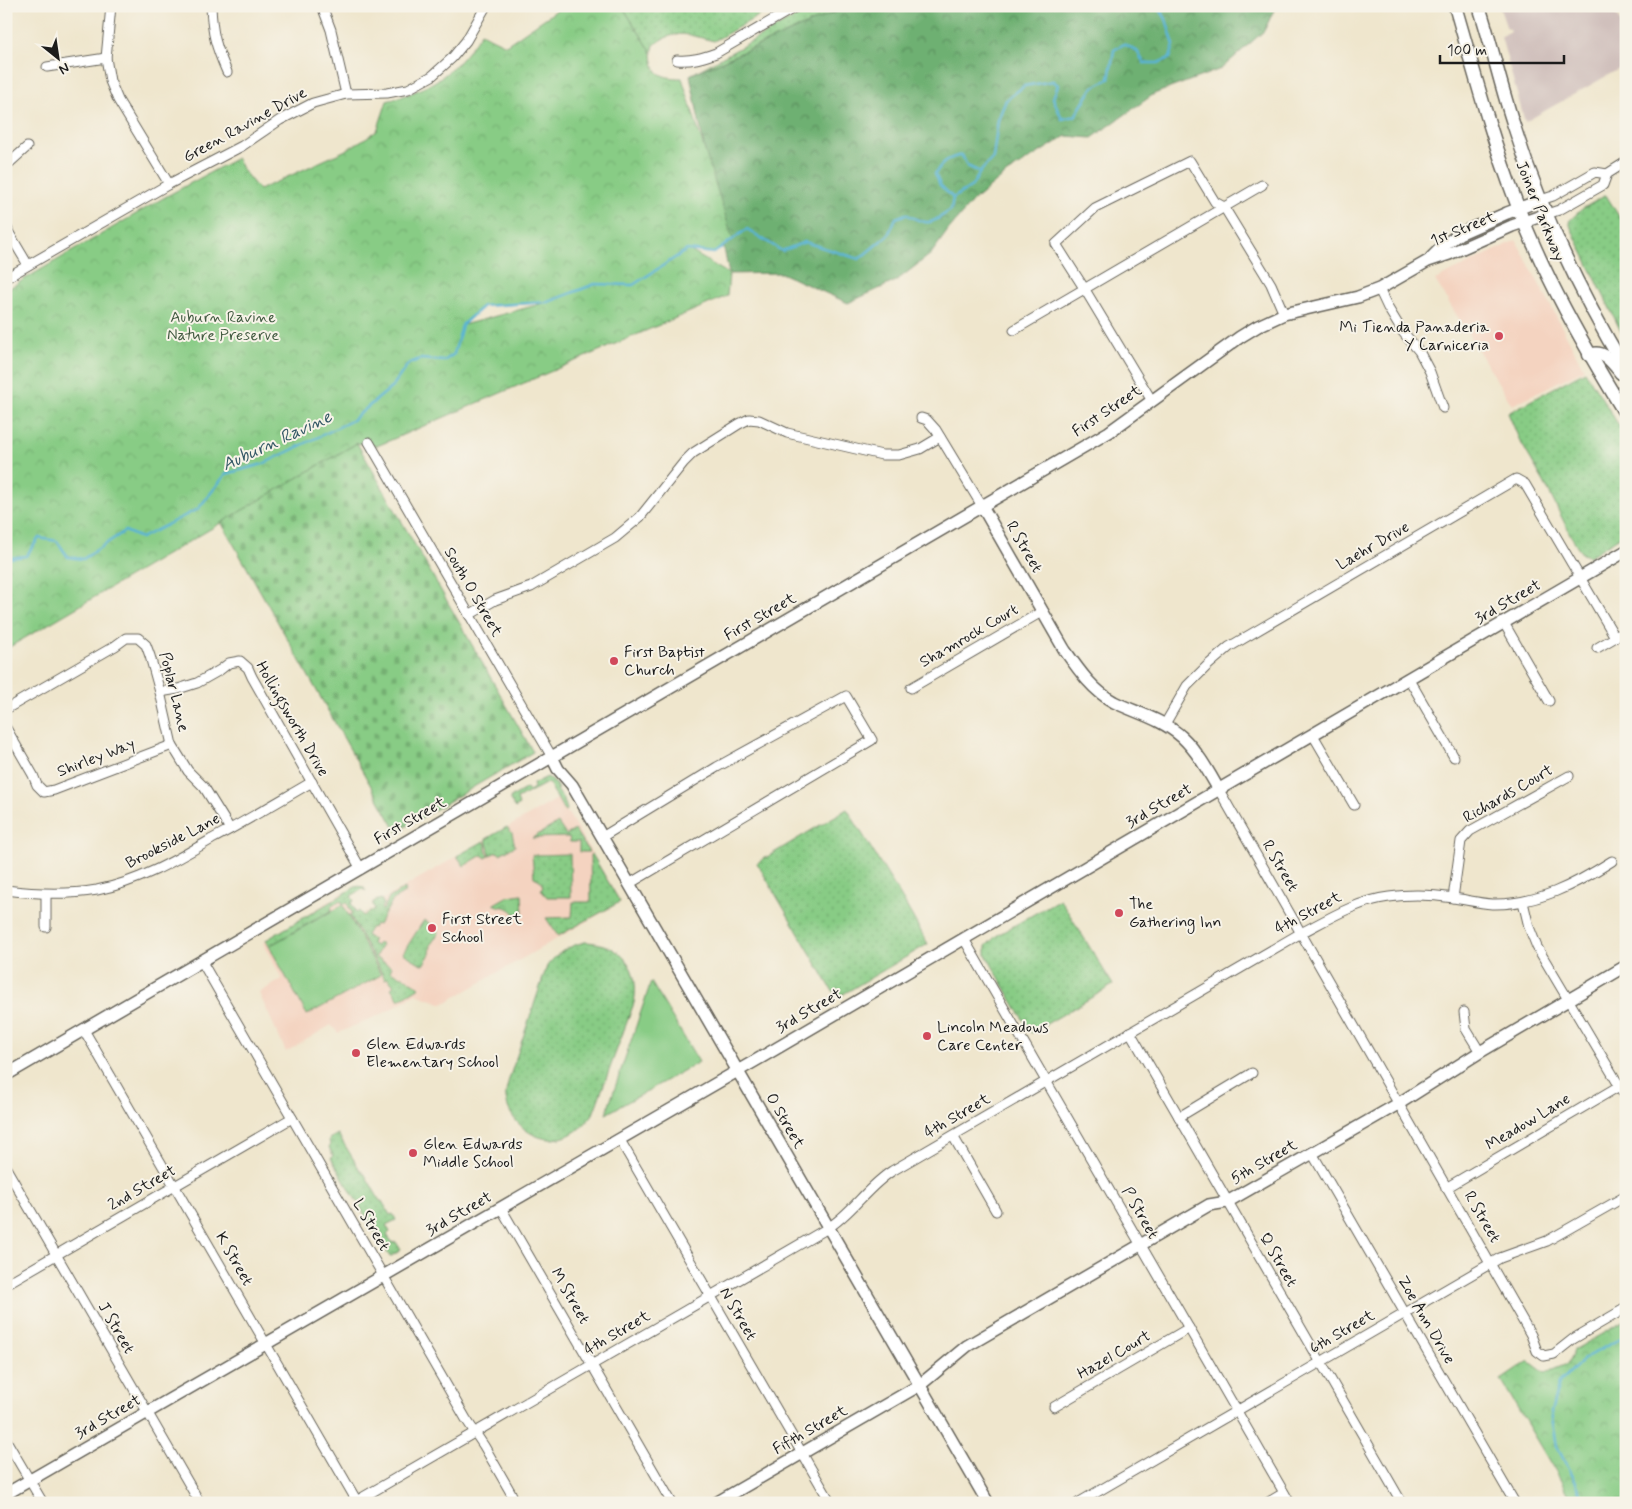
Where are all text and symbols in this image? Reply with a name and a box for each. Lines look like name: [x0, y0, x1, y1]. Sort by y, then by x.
north arrow: [32, 32, 82, 82]
scale bar: [1440, 32, 1563, 64]
text: 100 m: [1447, 41, 1487, 61]
text: N: [55, 58, 73, 79]
street label: Green Ravine Drive: [179, 82, 311, 168]
street label: Joiner Parkway: [1510, 158, 1570, 264]
street label: 1st Street: [1427, 206, 1499, 252]
park label: Auburn Ravine Nature Preserve: [167, 307, 279, 346]
place label: Mi Tienda Panaderia Y Carniceria: [1339, 317, 1489, 356]
marker: Mi Tienda Panaderia Y Carniceria: [1493, 330, 1505, 342]
street label: First Street: [1068, 380, 1146, 442]
water label: Auburn Ravine: [218, 405, 336, 477]
street label: R Street: [1001, 517, 1047, 577]
street label: Laehr Drive: [1333, 517, 1413, 575]
street label: South O Street: [439, 543, 507, 641]
street label: 3rd Street: [1471, 575, 1545, 629]
street label: First Street: [720, 588, 800, 646]
street label: Shamrock Court: [916, 599, 1022, 673]
place label: First Baptist Church: [624, 642, 705, 681]
street label: Poplar Lane: [154, 650, 194, 734]
marker: First Baptist Church: [608, 655, 620, 667]
street label: Hollingsworth Drive: [250, 657, 334, 781]
street label: Shirley Way: [54, 734, 138, 782]
street label: Richards Court: [1459, 760, 1557, 828]
street label: 3rd Street: [1122, 779, 1196, 833]
street label: First Street: [370, 792, 450, 850]
street label: Brookside Lane: [122, 808, 224, 874]
street label: R Street: [1257, 836, 1303, 896]
street label: 4th Street: [1271, 886, 1346, 939]
place label: The Gathering Inn: [1129, 894, 1221, 934]
marker: The Gathering Inn: [1113, 907, 1125, 919]
place label: First Street School: [442, 909, 522, 948]
marker: First Street School: [426, 922, 438, 934]
street label: 3rd Street: [772, 984, 846, 1038]
place label: Lincoln Meadows Care Center: [937, 1017, 1049, 1056]
marker: Lincoln Meadows Care Center: [921, 1030, 933, 1042]
place label: Glen Edwards Elementary School: [366, 1034, 499, 1073]
marker: Glen Edwards Elementary School: [350, 1047, 362, 1059]
street label: 4th Street: [920, 1088, 994, 1143]
street label: Meadow Lane: [1482, 1088, 1574, 1156]
street label: O Street: [761, 1089, 810, 1153]
place label: Glen Edwards Middle School: [423, 1134, 523, 1173]
street label: 5th Street: [1227, 1134, 1301, 1189]
marker: Glen Edwards Middle School: [407, 1147, 419, 1159]
street label: 2nd Street: [104, 1160, 180, 1216]
street label: P Street: [1117, 1183, 1163, 1243]
street label: 3rd Street: [422, 1187, 496, 1241]
street label: R Street: [1459, 1187, 1505, 1247]
street label: L Street: [348, 1195, 394, 1255]
street label: K Street: [210, 1228, 258, 1290]
street label: Q Street: [1254, 1229, 1302, 1291]
street label: M Street: [546, 1264, 594, 1328]
street label: Zoe Ann Drive: [1392, 1272, 1460, 1368]
street label: N Street: [714, 1284, 762, 1344]
street label: J Street: [93, 1298, 139, 1358]
street label: 4th Street: [580, 1305, 654, 1360]
street label: 6th Street: [1306, 1305, 1379, 1359]
street label: Hazel Court: [1073, 1325, 1155, 1384]
street label: 3rd Street: [71, 1390, 145, 1444]
street label: Fifth Street: [769, 1400, 852, 1460]

